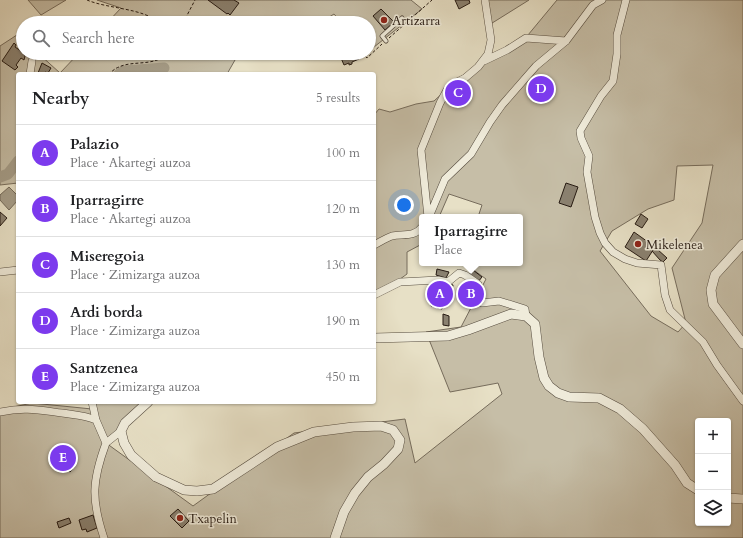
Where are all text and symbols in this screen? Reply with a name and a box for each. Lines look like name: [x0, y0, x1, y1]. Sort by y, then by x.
place label: Artizarra: [392, 12, 441, 30]
marker: Artizarra: [379, 15, 389, 25]
search box: [16, 16, 376, 60]
icon: search: [30, 27, 52, 49]
text: Search here: [62, 28, 135, 48]
pin: D: [528, 74, 554, 104]
pin: C: [445, 78, 471, 108]
text: Nearby: [32, 87, 89, 110]
text: 5 results: [316, 89, 360, 107]
text: Palazio: [70, 134, 119, 154]
text: A: [40, 144, 50, 162]
text: 100 m: [326, 144, 360, 162]
text: Place · Akartegi auzoa: [70, 154, 191, 172]
text: Iparragirre: [70, 190, 144, 210]
your location: [394, 195, 414, 215]
text: B: [40, 200, 50, 218]
text: 120 m: [326, 200, 360, 218]
text: Place · Akartegi auzoa: [70, 210, 191, 228]
popup: [419, 214, 523, 266]
text: Iparragirre: [434, 221, 508, 241]
place label: Mikelenea: [646, 236, 703, 254]
marker: Mikelenea: [633, 239, 643, 249]
text: Place: [434, 241, 462, 259]
text: Miseregoia: [70, 246, 144, 266]
text: C: [40, 256, 50, 274]
text: 130 m: [326, 256, 360, 274]
text: Place · Zimizarga auzoa: [70, 266, 200, 284]
pin: A: [427, 279, 453, 309]
pin: B: [458, 279, 484, 309]
text: Ardi borda: [70, 302, 143, 322]
text: D: [39, 312, 51, 330]
text: 190 m: [326, 312, 360, 330]
text: Place · Zimizarga auzoa: [70, 322, 200, 340]
text: Santzenea: [70, 358, 138, 378]
text: E: [41, 368, 49, 386]
text: 450 m: [326, 368, 360, 386]
text: Place · Zimizarga auzoa: [70, 378, 200, 396]
map controls: [695, 418, 731, 526]
button: +: [695, 418, 731, 454]
pin: E: [50, 443, 76, 473]
button: −: [695, 454, 731, 490]
button: layers: [695, 490, 731, 526]
place label: Txapelin: [188, 510, 237, 528]
marker: Txapelin: [175, 513, 185, 523]

